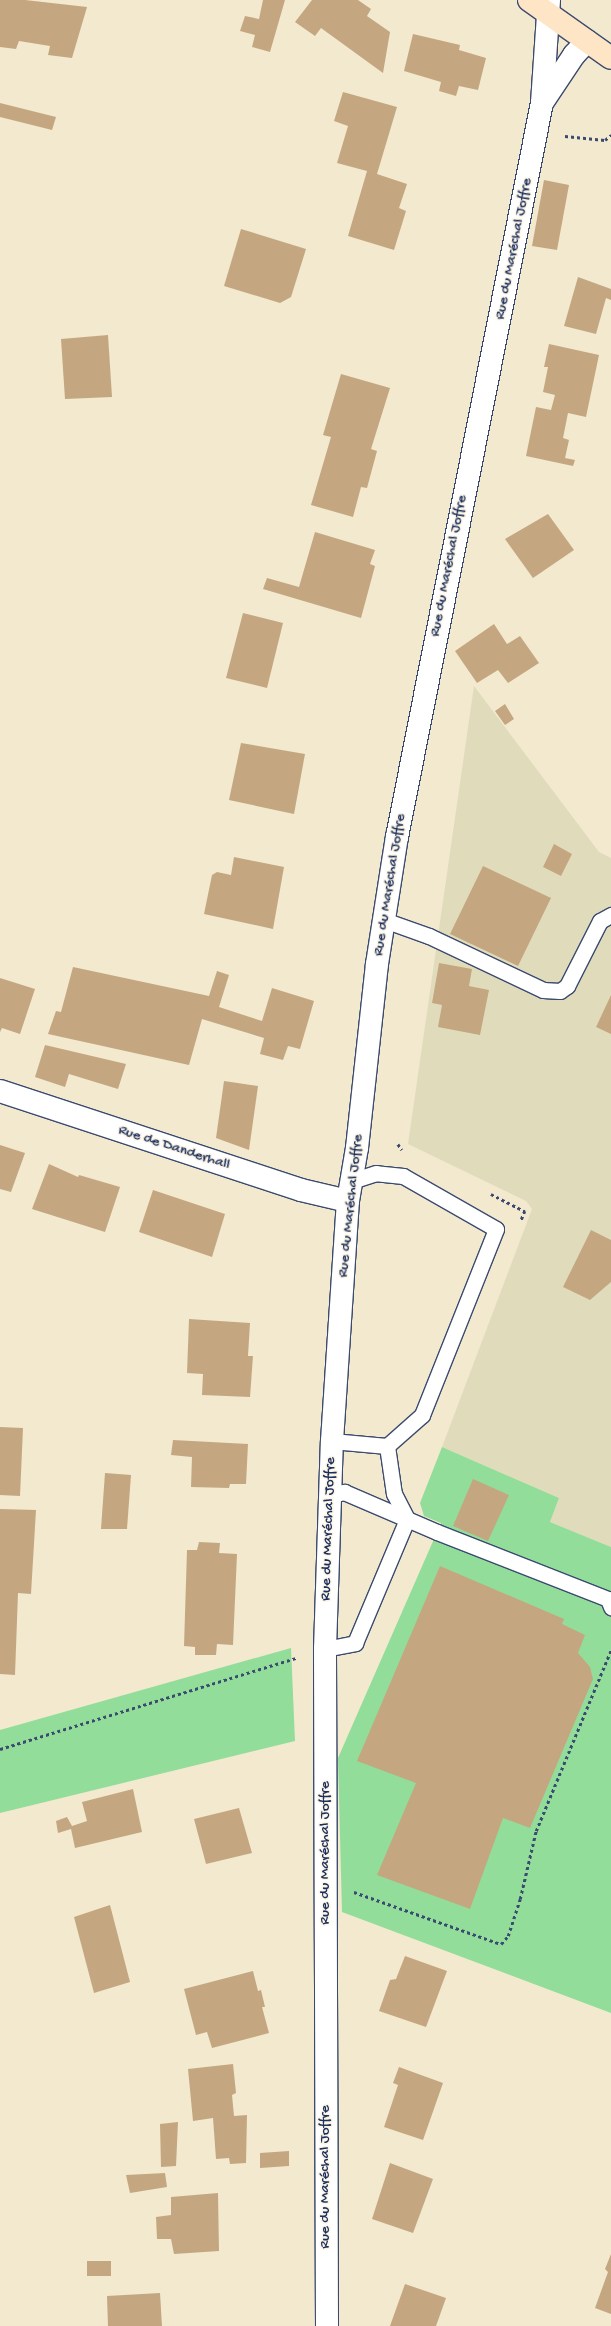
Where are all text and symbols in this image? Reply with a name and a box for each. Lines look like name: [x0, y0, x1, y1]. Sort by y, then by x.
street label: Rue du Maréchal Joffre: [491, 177, 537, 321]
street label: Rue du Maréchal Joffre: [426, 494, 472, 638]
street label: Rue du Maréchal Joffre: [370, 813, 410, 957]
street label: Rue de Danderhall: [116, 1121, 232, 1175]
street label: Rue du Maréchal Joffre: [335, 1134, 367, 1278]
street label: Rue du Maréchal Joffre: [317, 1457, 341, 1601]
street label: Rue du Maréchal Joffre: [317, 1781, 335, 1925]
street label: Rue du Maréchal Joffre: [317, 2105, 335, 2249]

